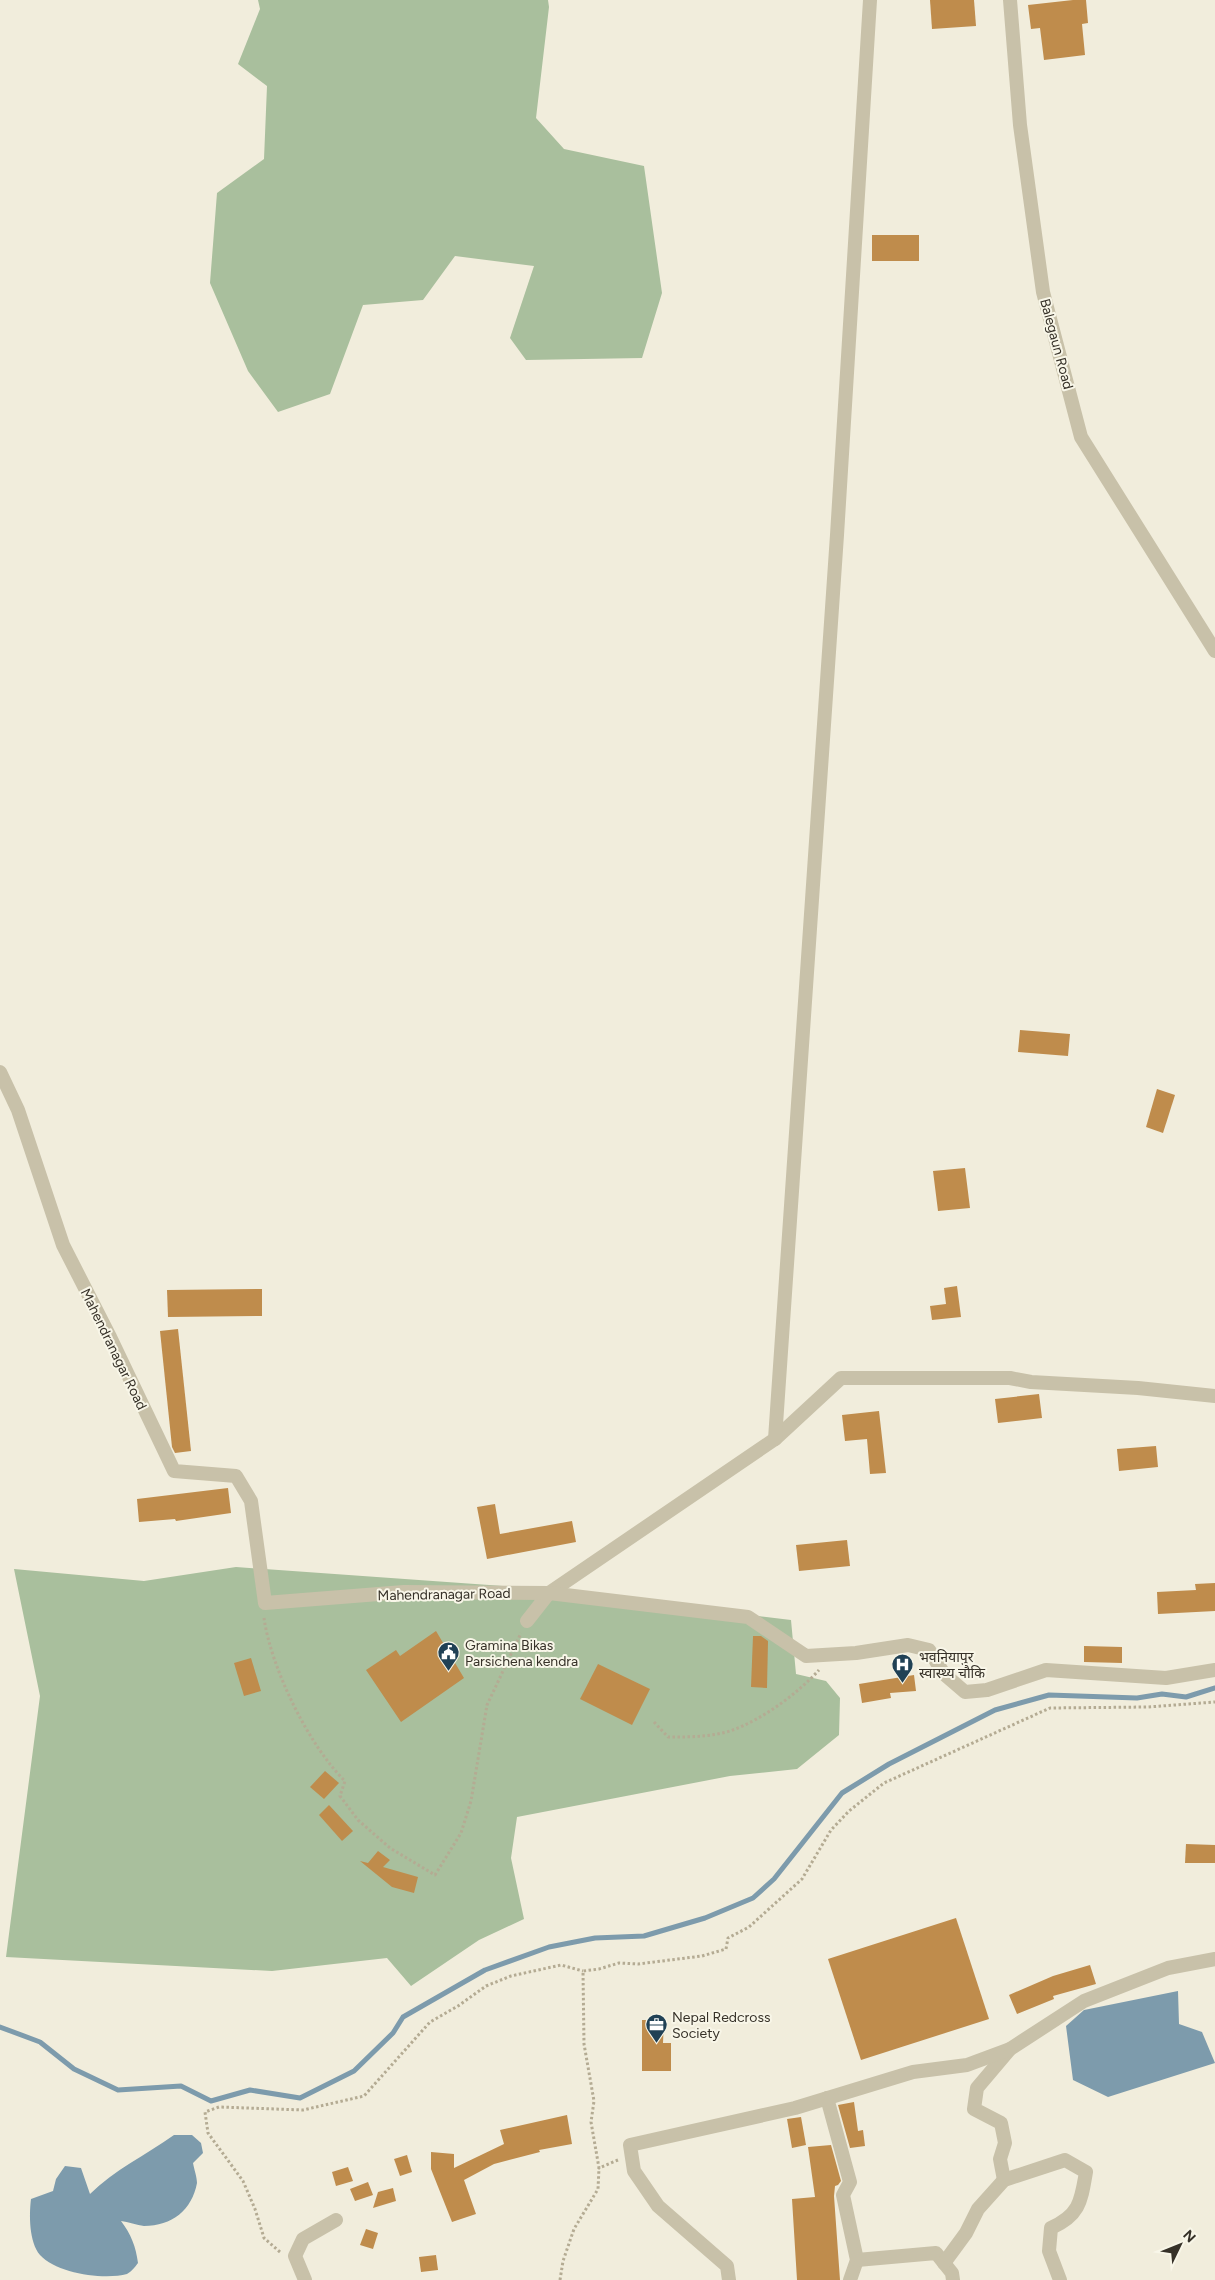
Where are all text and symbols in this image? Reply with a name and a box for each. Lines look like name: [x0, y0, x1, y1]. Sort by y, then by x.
street label: Balegaun Road: [1036, 297, 1077, 391]
street label: Mahendranagar Road: [77, 1286, 150, 1413]
street label: Mahendranagar Road: [377, 1585, 511, 1604]
place label: Gramina Bikas Parsichena kendra: [465, 1637, 578, 1670]
public building icon: Gramina Bikas Parsichena kendra: [437, 1641, 461, 1672]
place label: भवनियापुर स्वास्थ्य चाैकि: [919, 1649, 985, 1682]
hospital icon: भवनियापुर स्वास्थ्य चाैकि: [891, 1653, 915, 1684]
place label: Nepal Redcross Society: [672, 2009, 771, 2042]
office icon: Nepal Redcross Society: [644, 2013, 668, 2044]
north arrow: [1155, 2220, 1205, 2270]
text: N: [1179, 2227, 1199, 2246]

